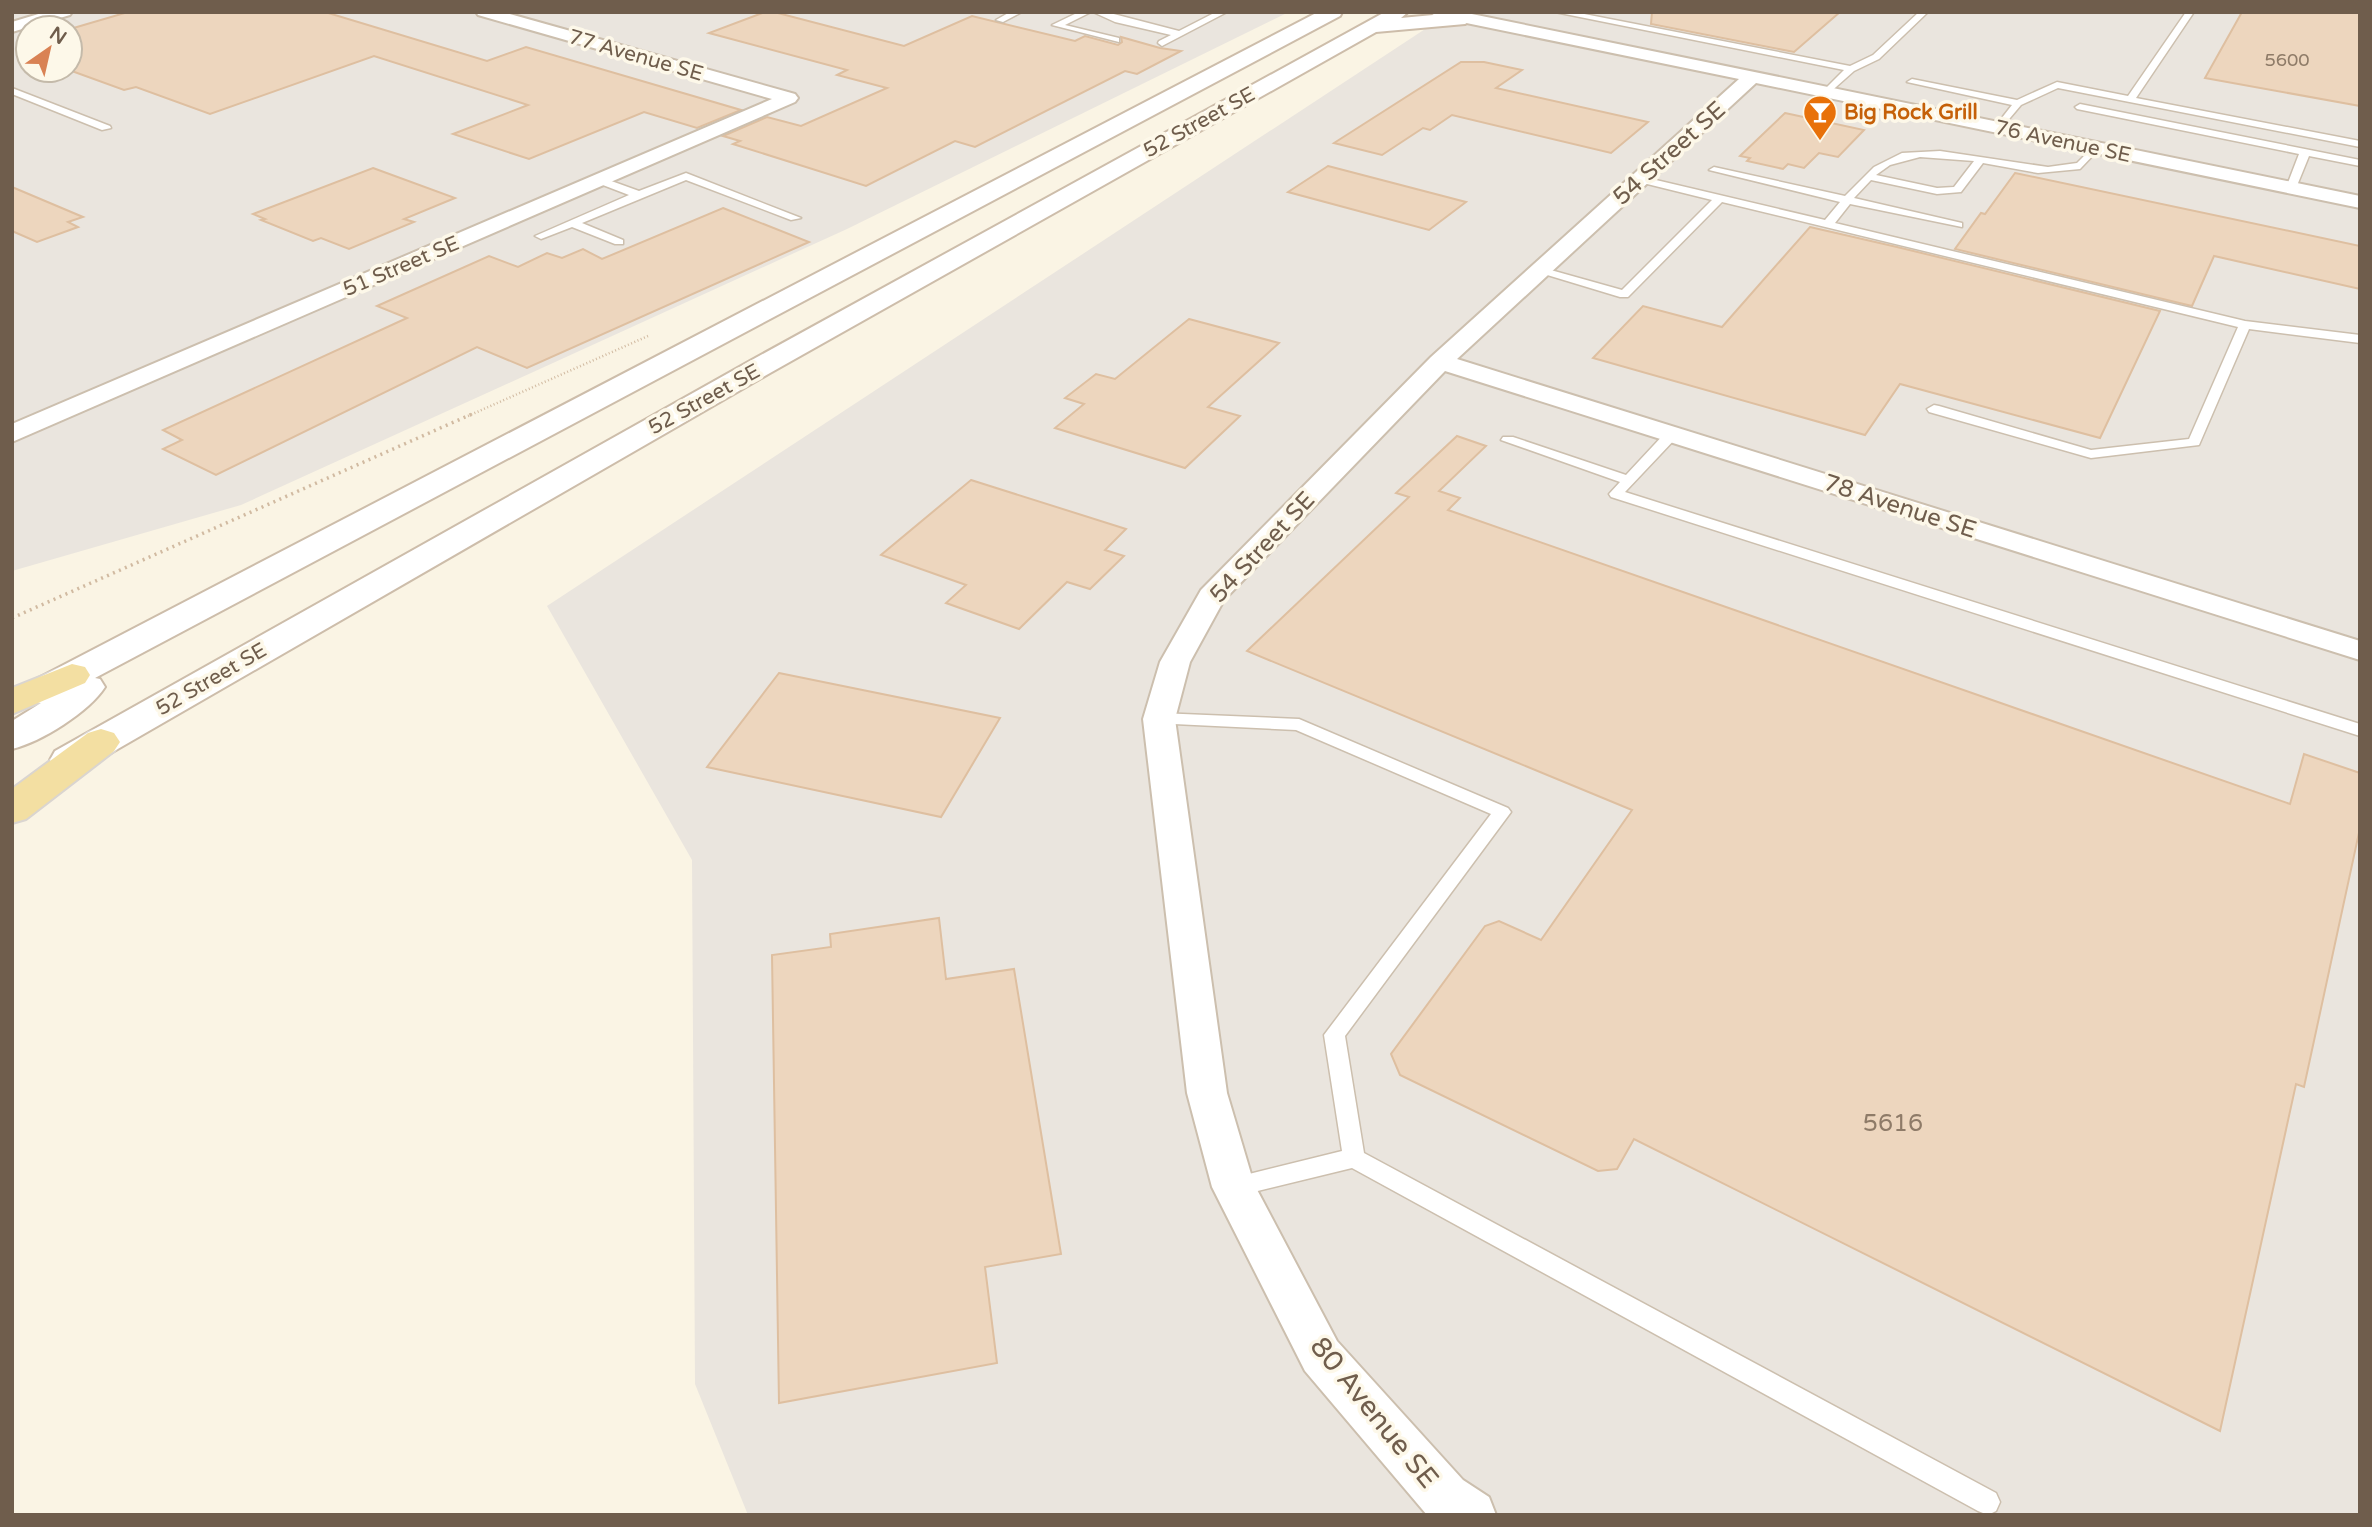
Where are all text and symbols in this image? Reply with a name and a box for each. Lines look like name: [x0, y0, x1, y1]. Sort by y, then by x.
north arrow: [14, 14, 84, 84]
text: N: [45, 22, 70, 49]
street label: 77 Avenue SE: [566, 24, 706, 87]
house number: 5600: [2264, 49, 2310, 71]
street label: 52 Street SE: [1139, 82, 1259, 163]
bar icon: Big Rock Grill: [1801, 93, 1839, 142]
street label: 54 Street SE: [1607, 95, 1732, 211]
place label: Big Rock Grill: [1844, 100, 1978, 125]
street label: 76 Avenue SE: [1992, 115, 2133, 168]
street label: 51 Street SE: [339, 231, 463, 302]
street label: 52 Street SE: [644, 359, 764, 440]
street label: 78 Avenue SE: [1820, 468, 1980, 545]
street label: 54 Street SE: [1204, 486, 1321, 609]
street label: 52 Street SE: [151, 638, 271, 721]
house number: 5616: [1863, 1109, 1923, 1138]
street label: 80 Avenue SE: [1303, 1330, 1446, 1495]

